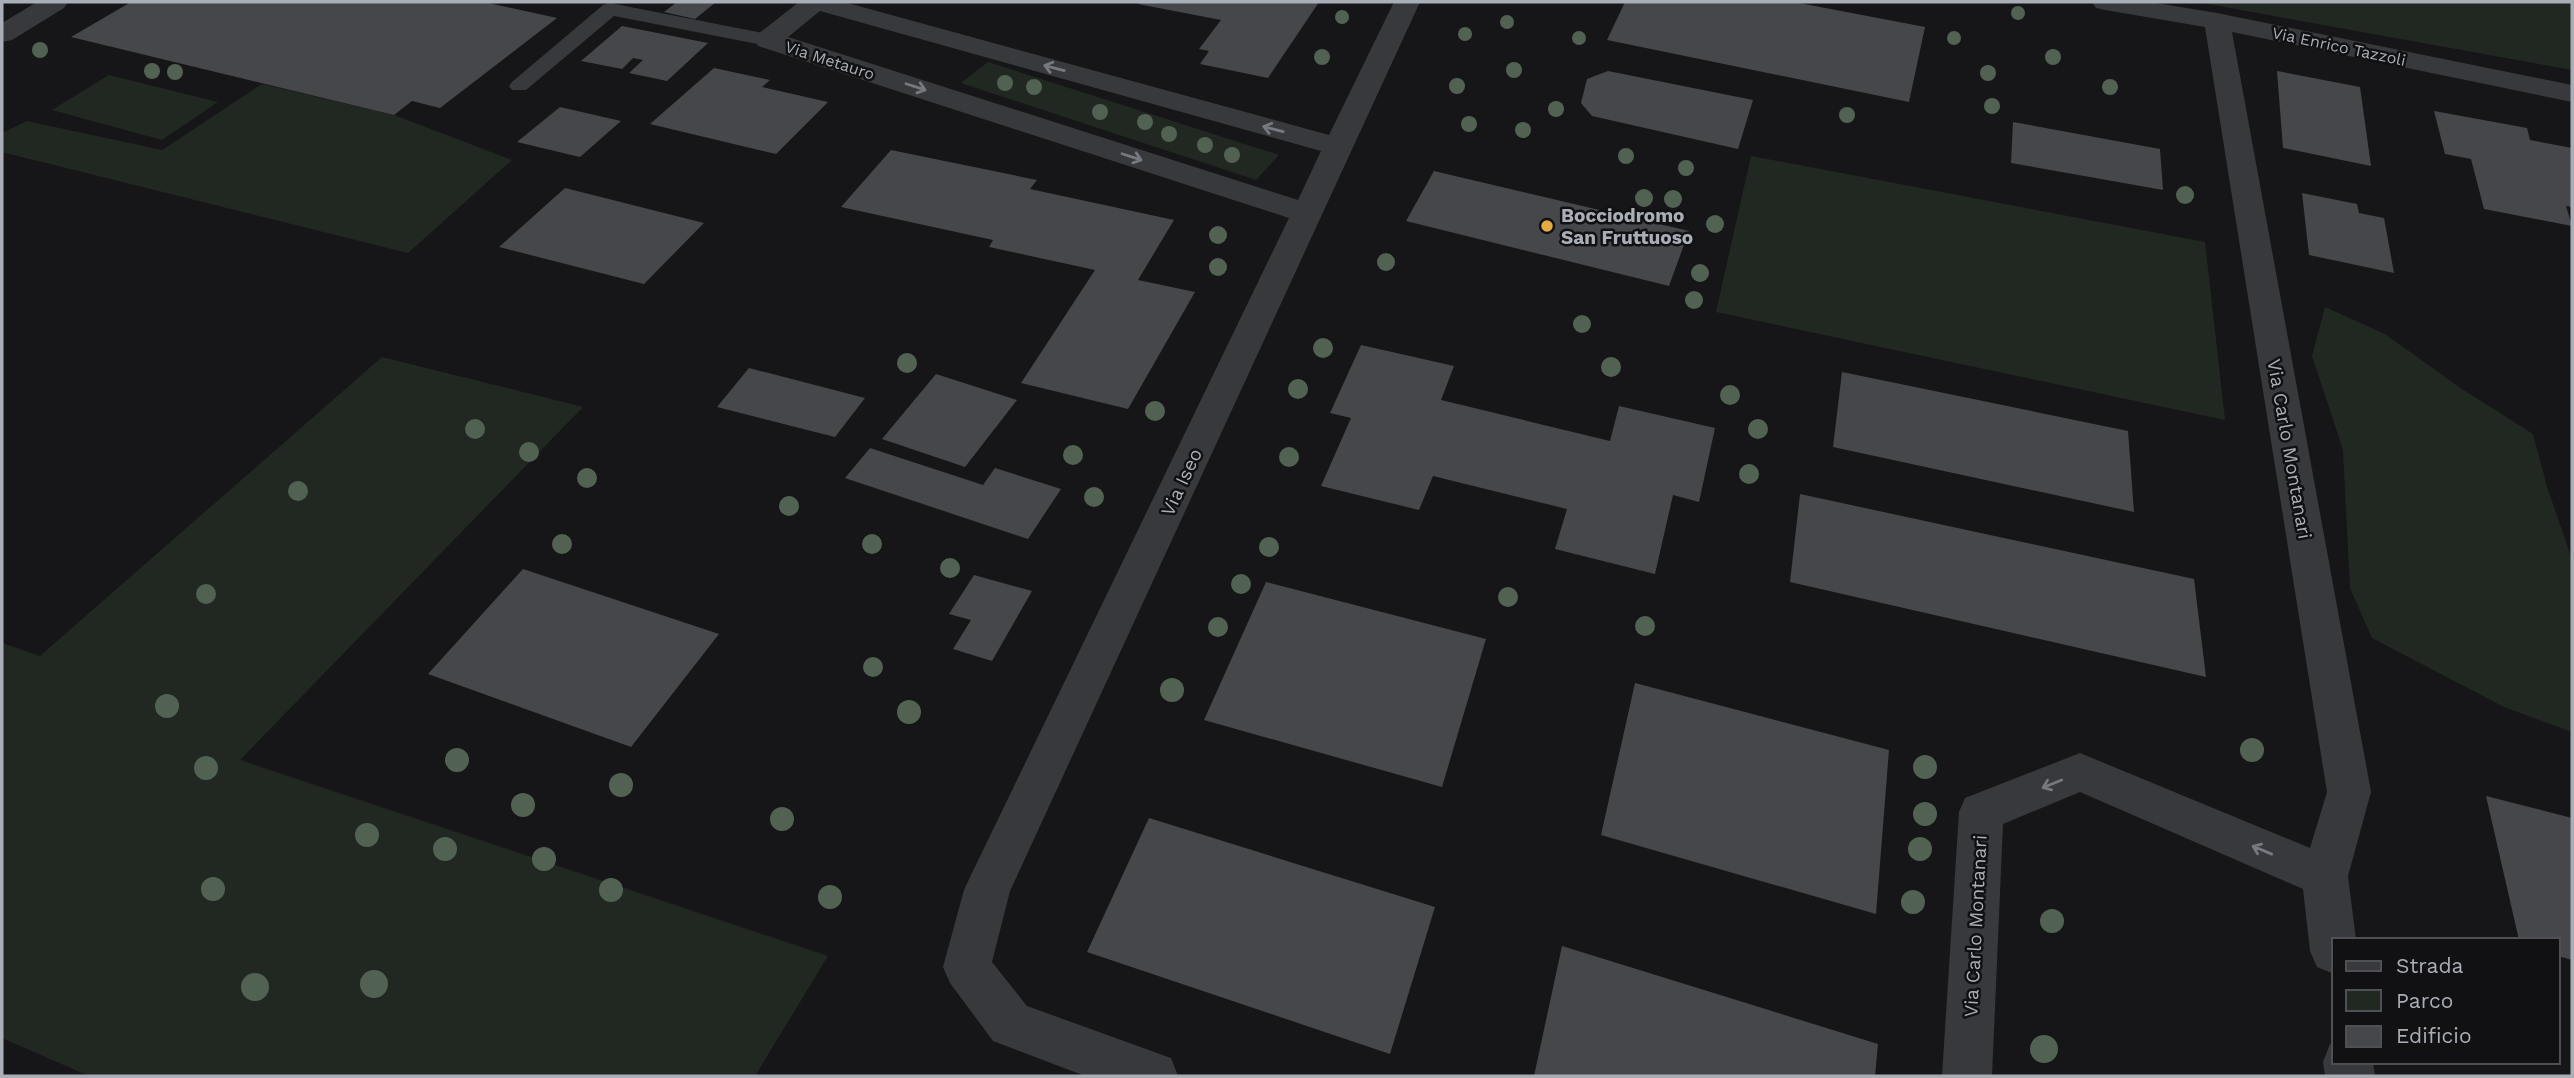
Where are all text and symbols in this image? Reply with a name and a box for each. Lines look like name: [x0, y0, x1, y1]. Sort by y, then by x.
street label: Via Enrico Tazzoli: [2270, 23, 2407, 70]
street label: Via Metauro: [783, 37, 877, 84]
one-way arrow: [1043, 61, 1066, 74]
one-way arrow: [904, 82, 926, 95]
one-way arrow: [1263, 121, 1285, 134]
one-way arrow: [1121, 152, 1143, 164]
place label: Bocciodromo San Fruttuoso: [1561, 204, 1693, 249]
marker: Bocciodromo San Fruttuoso: [1539, 218, 1555, 234]
street label: Via Carlo Montanari: [2262, 357, 2317, 541]
street label: Via Iseo: [1156, 445, 1207, 520]
one-way arrow: [2042, 778, 2064, 791]
street label: Via Carlo Montanari: [1959, 834, 1992, 1018]
one-way arrow: [2252, 842, 2273, 855]
legend: [2332, 938, 2560, 1064]
text: Strada: [2396, 953, 2464, 978]
text: Parco: [2396, 988, 2453, 1013]
text: Edificio: [2396, 1023, 2472, 1048]

